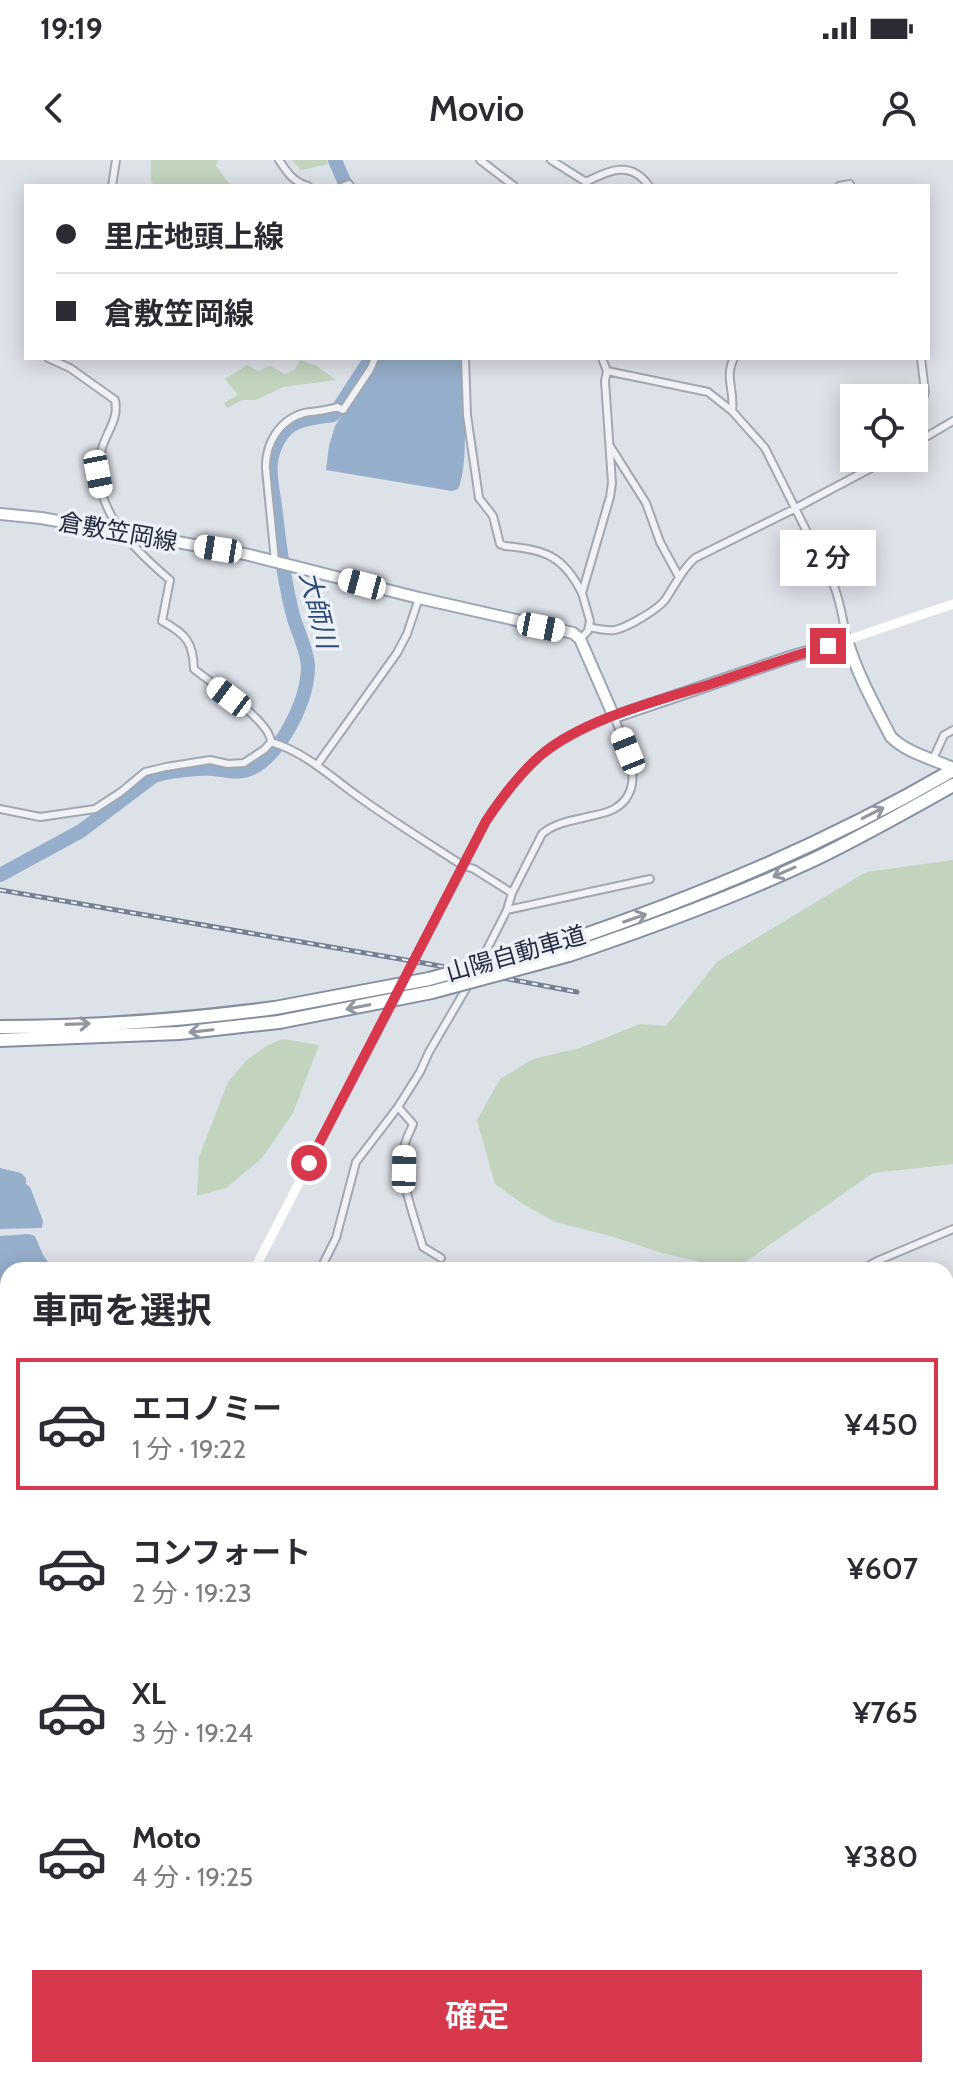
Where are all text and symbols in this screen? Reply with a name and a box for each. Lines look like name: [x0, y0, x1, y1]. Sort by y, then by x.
text: 19:19: [40, 10, 103, 47]
icon: back: [32, 86, 76, 130]
text: Movio: [429, 86, 524, 130]
icon: person: [877, 86, 921, 130]
text: 里庄地頭上線: [104, 218, 284, 255]
text: 倉敷笠岡線: [104, 295, 254, 332]
map controls: [840, 384, 928, 472]
button: locate: [840, 384, 928, 472]
car: [82, 448, 114, 500]
street label: 倉敷笠岡線: [56, 507, 180, 556]
callout: 2 分: [780, 530, 876, 586]
car: [192, 533, 244, 565]
text: 2 分: [805, 542, 851, 574]
car: [336, 566, 388, 602]
water label: 大師川: [293, 568, 344, 655]
car: [515, 611, 567, 643]
route end: [810, 628, 846, 664]
car: [203, 673, 255, 721]
car: [608, 724, 648, 778]
one-way arrow: [861, 805, 885, 821]
one-way arrow: [772, 866, 797, 881]
one-way arrow: [623, 909, 648, 924]
street label: 山陽自動車道: [443, 920, 589, 987]
one-way arrow: [345, 1000, 371, 1015]
one-way arrow: [64, 1017, 91, 1032]
one-way arrow: [188, 1024, 215, 1039]
route start: [291, 1145, 327, 1181]
car: [392, 1145, 416, 1193]
text: 車両を選択: [32, 1288, 212, 1332]
icon: car: [36, 1388, 108, 1460]
text: エコノミー: [132, 1390, 282, 1427]
text: ¥450: [845, 1406, 918, 1443]
text: 1 分 · 19:22: [132, 1433, 246, 1465]
icon: car: [36, 1532, 108, 1604]
text: コンフォート: [132, 1534, 311, 1571]
text: ¥607: [847, 1550, 918, 1587]
text: 2 分 · 19:23: [132, 1577, 252, 1609]
text: XL: [132, 1675, 166, 1712]
icon: car: [36, 1676, 108, 1748]
text: ¥765: [853, 1694, 918, 1731]
text: 3 分 · 19:24: [132, 1717, 253, 1749]
text: Moto: [132, 1819, 201, 1856]
icon: car: [36, 1820, 108, 1892]
text: ¥380: [845, 1838, 918, 1875]
text: 4 分 · 19:25: [132, 1861, 253, 1893]
button: 確定: [32, 1970, 922, 2062]

